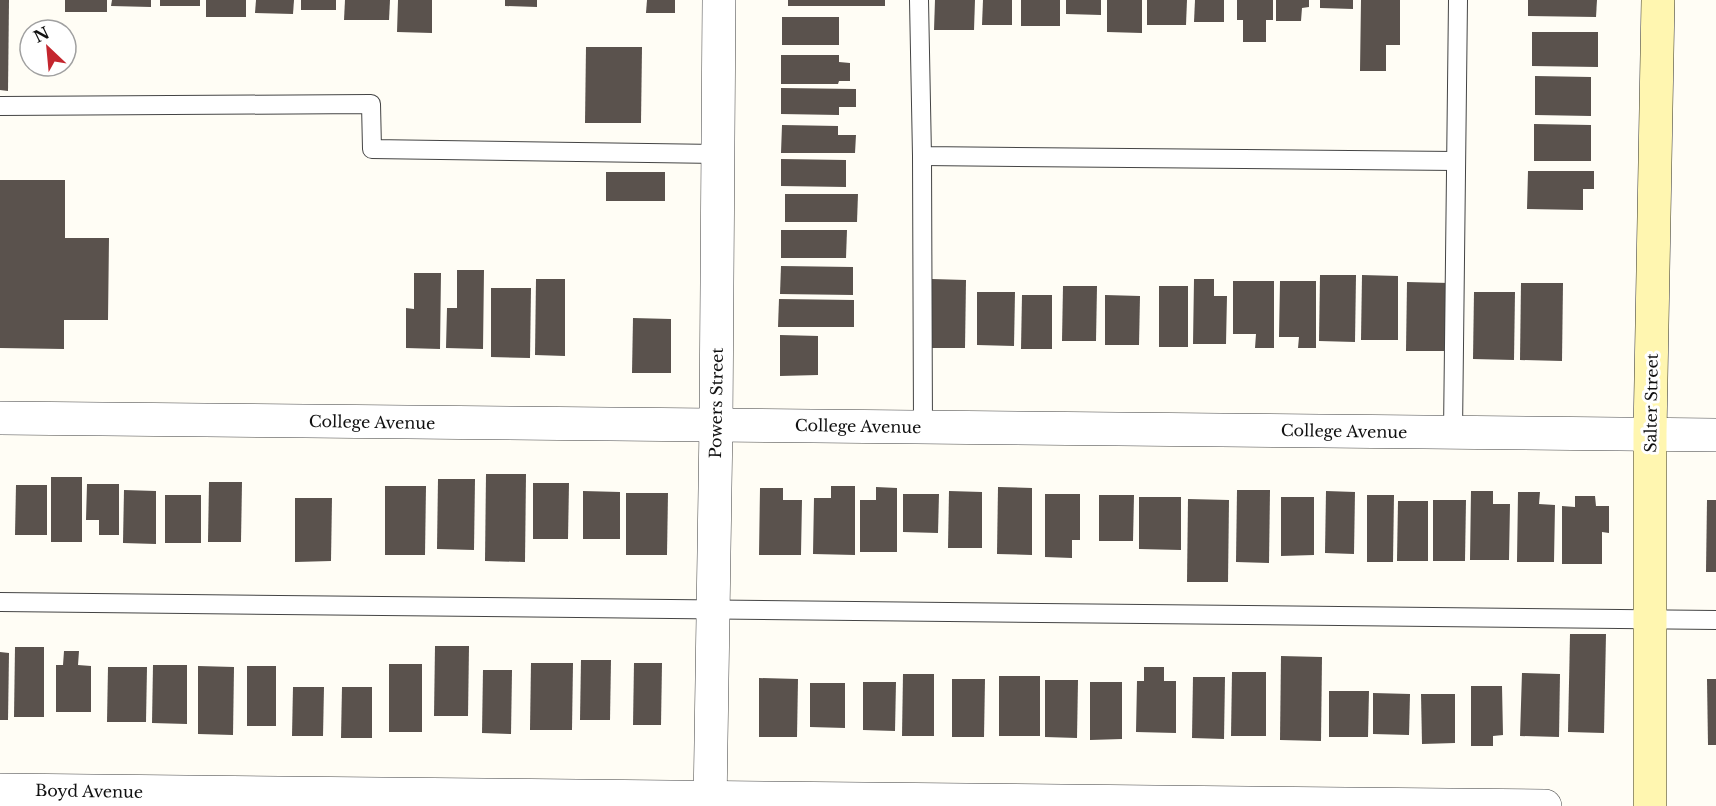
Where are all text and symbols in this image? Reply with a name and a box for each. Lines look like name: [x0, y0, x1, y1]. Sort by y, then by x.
north arrow: [18, 18, 78, 78]
text: N: [30, 22, 53, 47]
street label: Powers Street: [705, 347, 727, 459]
street label: Salter Street: [1640, 353, 1662, 453]
street label: College Avenue: [309, 411, 435, 433]
street label: College Avenue: [795, 415, 921, 437]
street label: College Avenue: [1281, 420, 1407, 442]
street label: Boyd Avenue: [35, 780, 143, 802]

